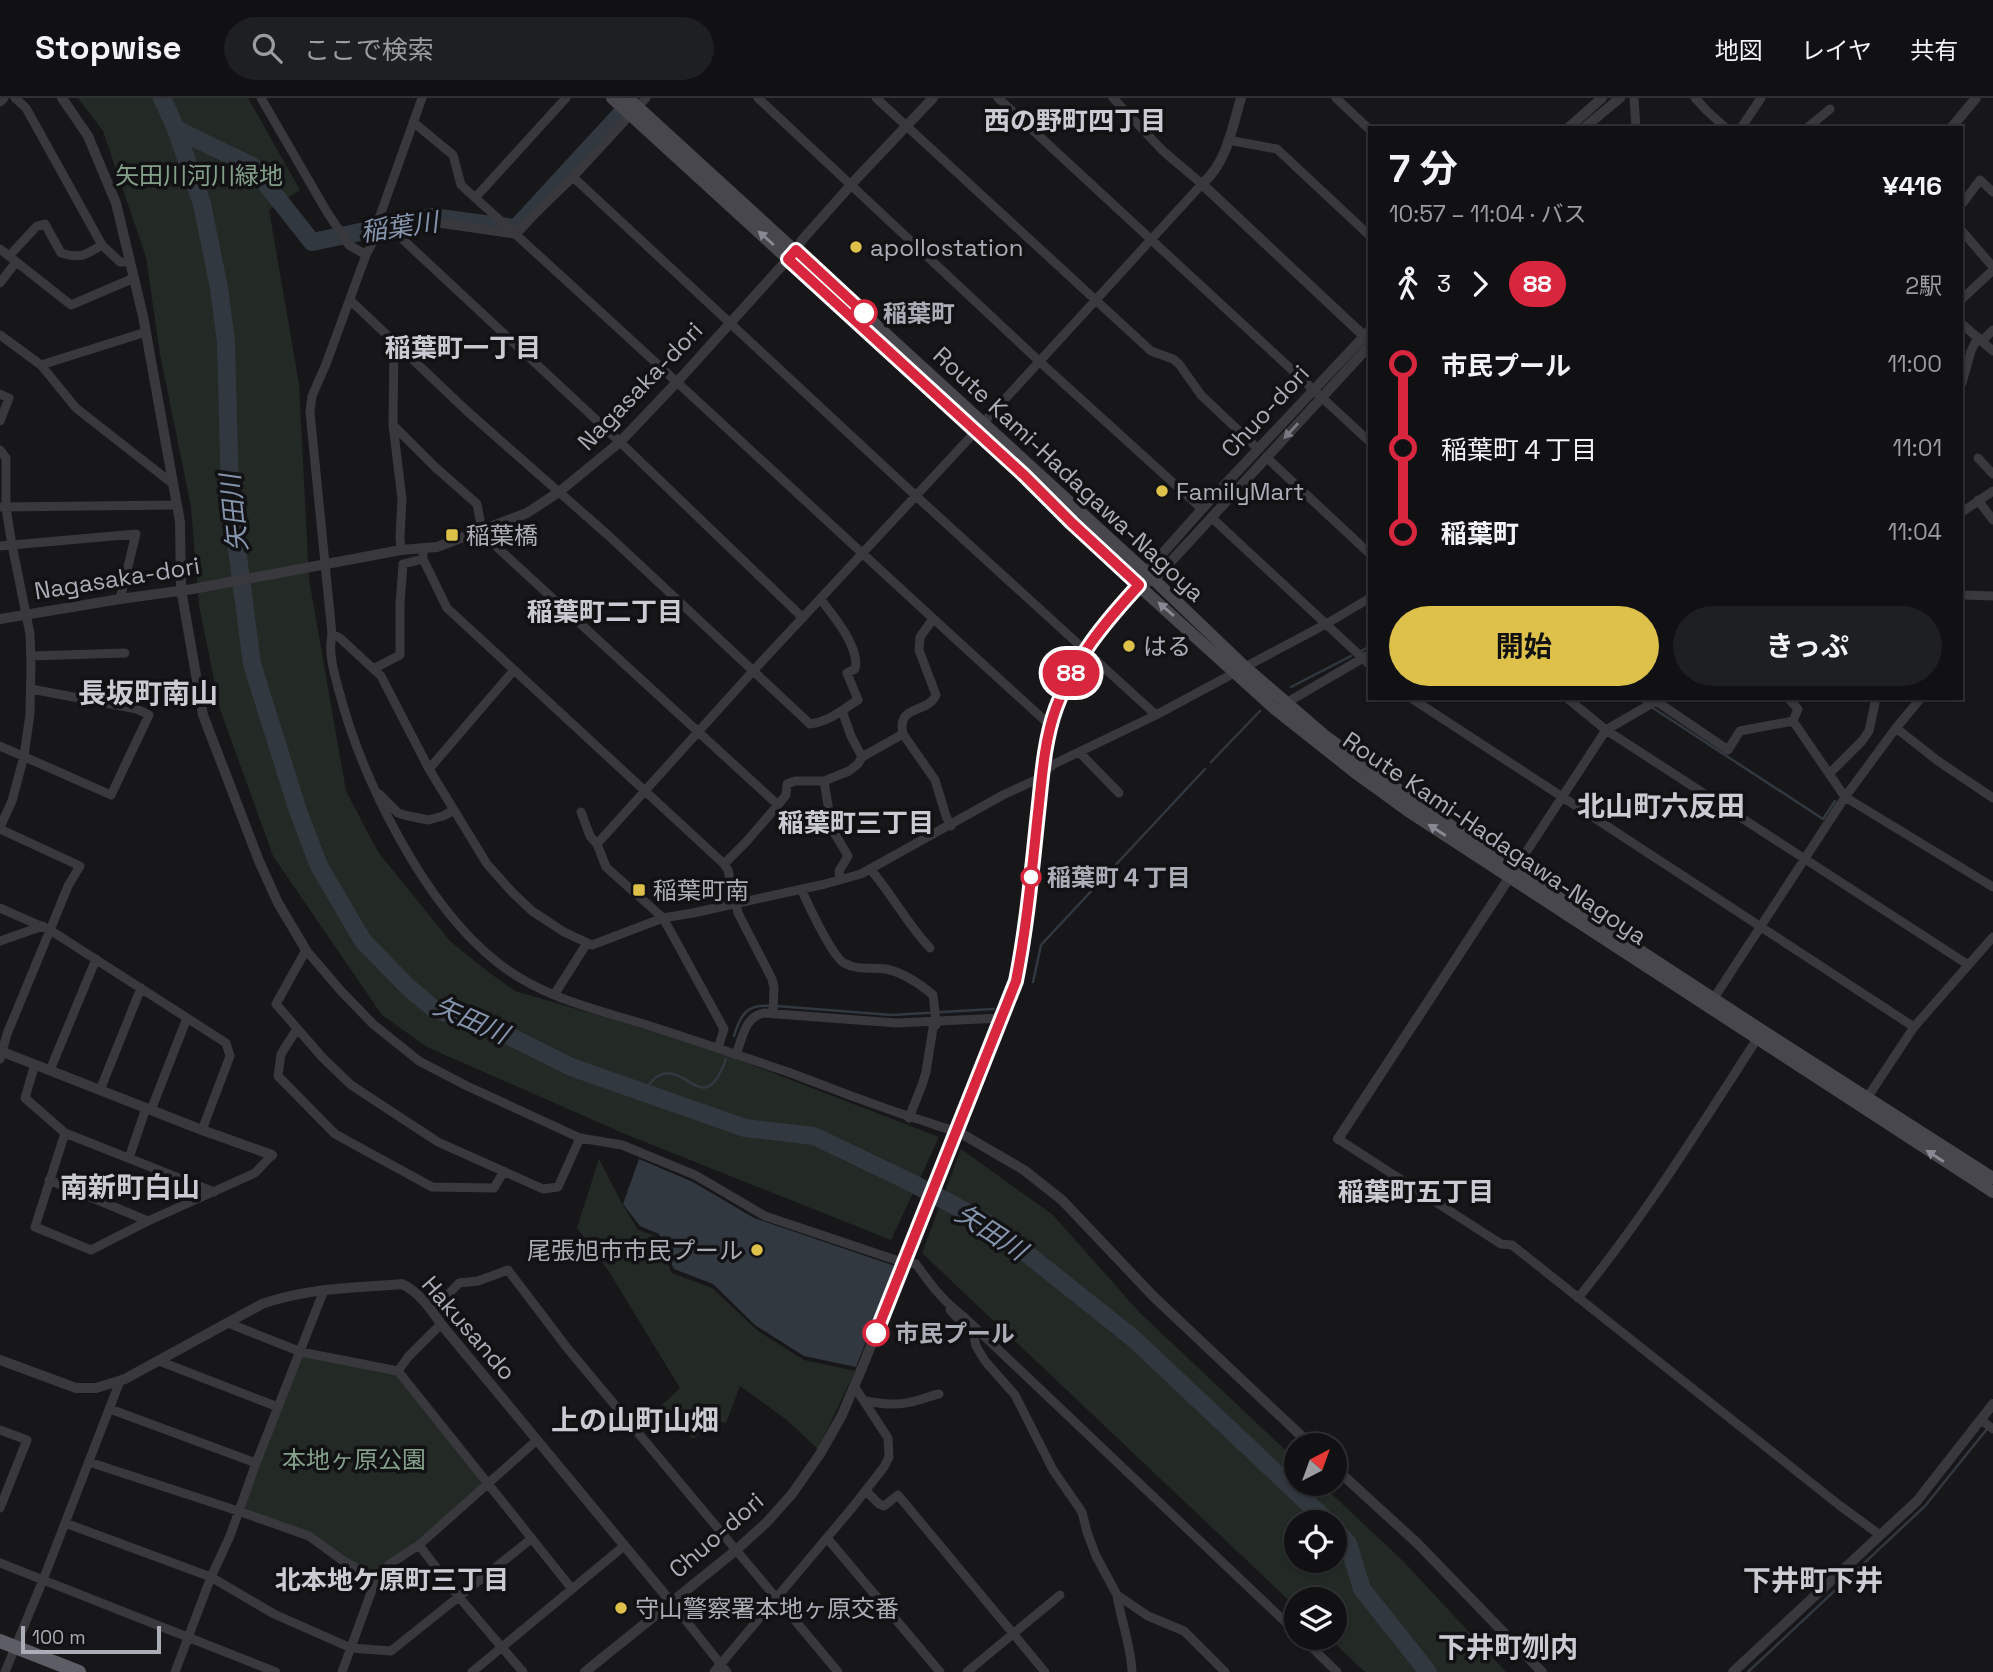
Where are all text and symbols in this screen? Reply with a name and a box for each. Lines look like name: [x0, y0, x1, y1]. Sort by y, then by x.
search box: [224, 17, 714, 80]
text: Stopwise: [35, 27, 182, 69]
icon: search: [248, 29, 286, 67]
text: ここで検索: [304, 33, 434, 67]
text: 地図: [1715, 35, 1763, 66]
text: レイヤ: [1801, 35, 1872, 66]
text: 共有: [1910, 35, 1958, 66]
district label: 西の野町四丁目: [984, 104, 1166, 138]
text: 7 分: [1389, 145, 1458, 193]
park label: 矢田川河川緑地: [115, 160, 283, 191]
text: ¥416: [1883, 169, 1942, 203]
text: 10:57 – 11:04 · バス: [1389, 199, 1586, 229]
water label: 稲葉川: [358, 204, 443, 249]
one-way arrow: [757, 230, 775, 246]
place label: apollostation: [870, 232, 1024, 263]
marker: apollostation: [848, 239, 864, 255]
icon: walk: [1389, 265, 1427, 303]
icon: forward: [1461, 265, 1499, 303]
text: 88: [1523, 268, 1552, 299]
text: 3: [1437, 269, 1451, 299]
text: 2駅: [1905, 271, 1942, 301]
place label: 稲葉町: [883, 298, 955, 329]
marker: 稲葉町: [851, 300, 877, 326]
street label: Nagasaka-dori: [571, 315, 709, 457]
district label: 稲葉町一丁目: [385, 331, 541, 365]
street label: Route Kami-Hadagawa-Nagoya: [927, 340, 1211, 608]
text: 市民プール: [1441, 349, 1571, 383]
text: 11:00: [1887, 349, 1942, 379]
street label: Chuo-dori: [1214, 358, 1316, 464]
one-way arrow: [1283, 422, 1299, 439]
text: 稲葉町４丁目: [1441, 433, 1597, 467]
text: 11:01: [1893, 433, 1942, 463]
water label: 矢田川: [213, 469, 255, 554]
place label: FamilyMart: [1176, 476, 1304, 507]
marker: FamilyMart: [1154, 483, 1170, 499]
text: 稲葉町: [1441, 517, 1519, 551]
text: 11:04: [1888, 517, 1942, 547]
place label: 稲葉橋: [466, 520, 538, 551]
marker: 稲葉橋: [444, 527, 460, 543]
street label: Nagasaka-dori: [32, 550, 202, 606]
district label: 稲葉町二丁目: [527, 595, 683, 629]
one-way arrow: [1158, 602, 1175, 617]
button: 開始: [1389, 606, 1659, 686]
button: きっぷ: [1673, 606, 1942, 686]
place label: はる: [1143, 631, 1191, 662]
marker: はる: [1121, 638, 1137, 654]
line badge: 88: [1040, 650, 1102, 696]
text: 88: [1057, 657, 1085, 688]
district label: 長坂町南山: [78, 675, 218, 711]
street label: Route Kami-Hadagawa-Nagoya: [1337, 724, 1653, 952]
district label: 北山町六反田: [1577, 788, 1745, 824]
district label: 稲葉町三丁目: [778, 806, 934, 840]
one-way arrow: [1428, 824, 1447, 837]
place label: 稲葉町４丁目: [1047, 862, 1191, 893]
marker: 稲葉町４丁目: [1021, 867, 1041, 887]
place label: 稲葉町南: [653, 875, 749, 906]
marker: 稲葉町南: [631, 882, 647, 898]
water label: 矢田川: [428, 989, 516, 1053]
one-way arrow: [1926, 1149, 1945, 1162]
district label: 南新町白山: [60, 1169, 200, 1205]
district label: 稲葉町五丁目: [1338, 1175, 1494, 1209]
water label: 矢田川: [949, 1196, 1035, 1269]
place label: 尾張旭市市民プール: [527, 1235, 743, 1266]
marker: 尾張旭市市民プール: [749, 1242, 765, 1258]
street label: Hakusando: [415, 1269, 523, 1387]
place label: 市民プール: [895, 1318, 1015, 1349]
marker: 市民プール: [863, 1320, 889, 1346]
district label: 上の山町山畑: [551, 1402, 719, 1438]
north arrow: [1284, 1433, 1348, 1496]
map controls: [1284, 1433, 1347, 1650]
park label: 本地ヶ原公園: [282, 1444, 426, 1475]
street label: Chuo-dori: [662, 1485, 770, 1585]
button: locate: [1284, 1510, 1347, 1573]
district label: 下井町下井: [1743, 1562, 1883, 1598]
district label: 北本地ケ原町三丁目: [275, 1563, 509, 1597]
button: layers: [1284, 1587, 1347, 1650]
place label: 守山警察署本地ヶ原交番: [635, 1593, 899, 1624]
marker: 守山警察署本地ヶ原交番: [613, 1600, 629, 1616]
scale bar: [21, 1623, 161, 1655]
text: 100 m: [32, 1625, 86, 1650]
district label: 下井町刎内: [1438, 1629, 1578, 1665]

